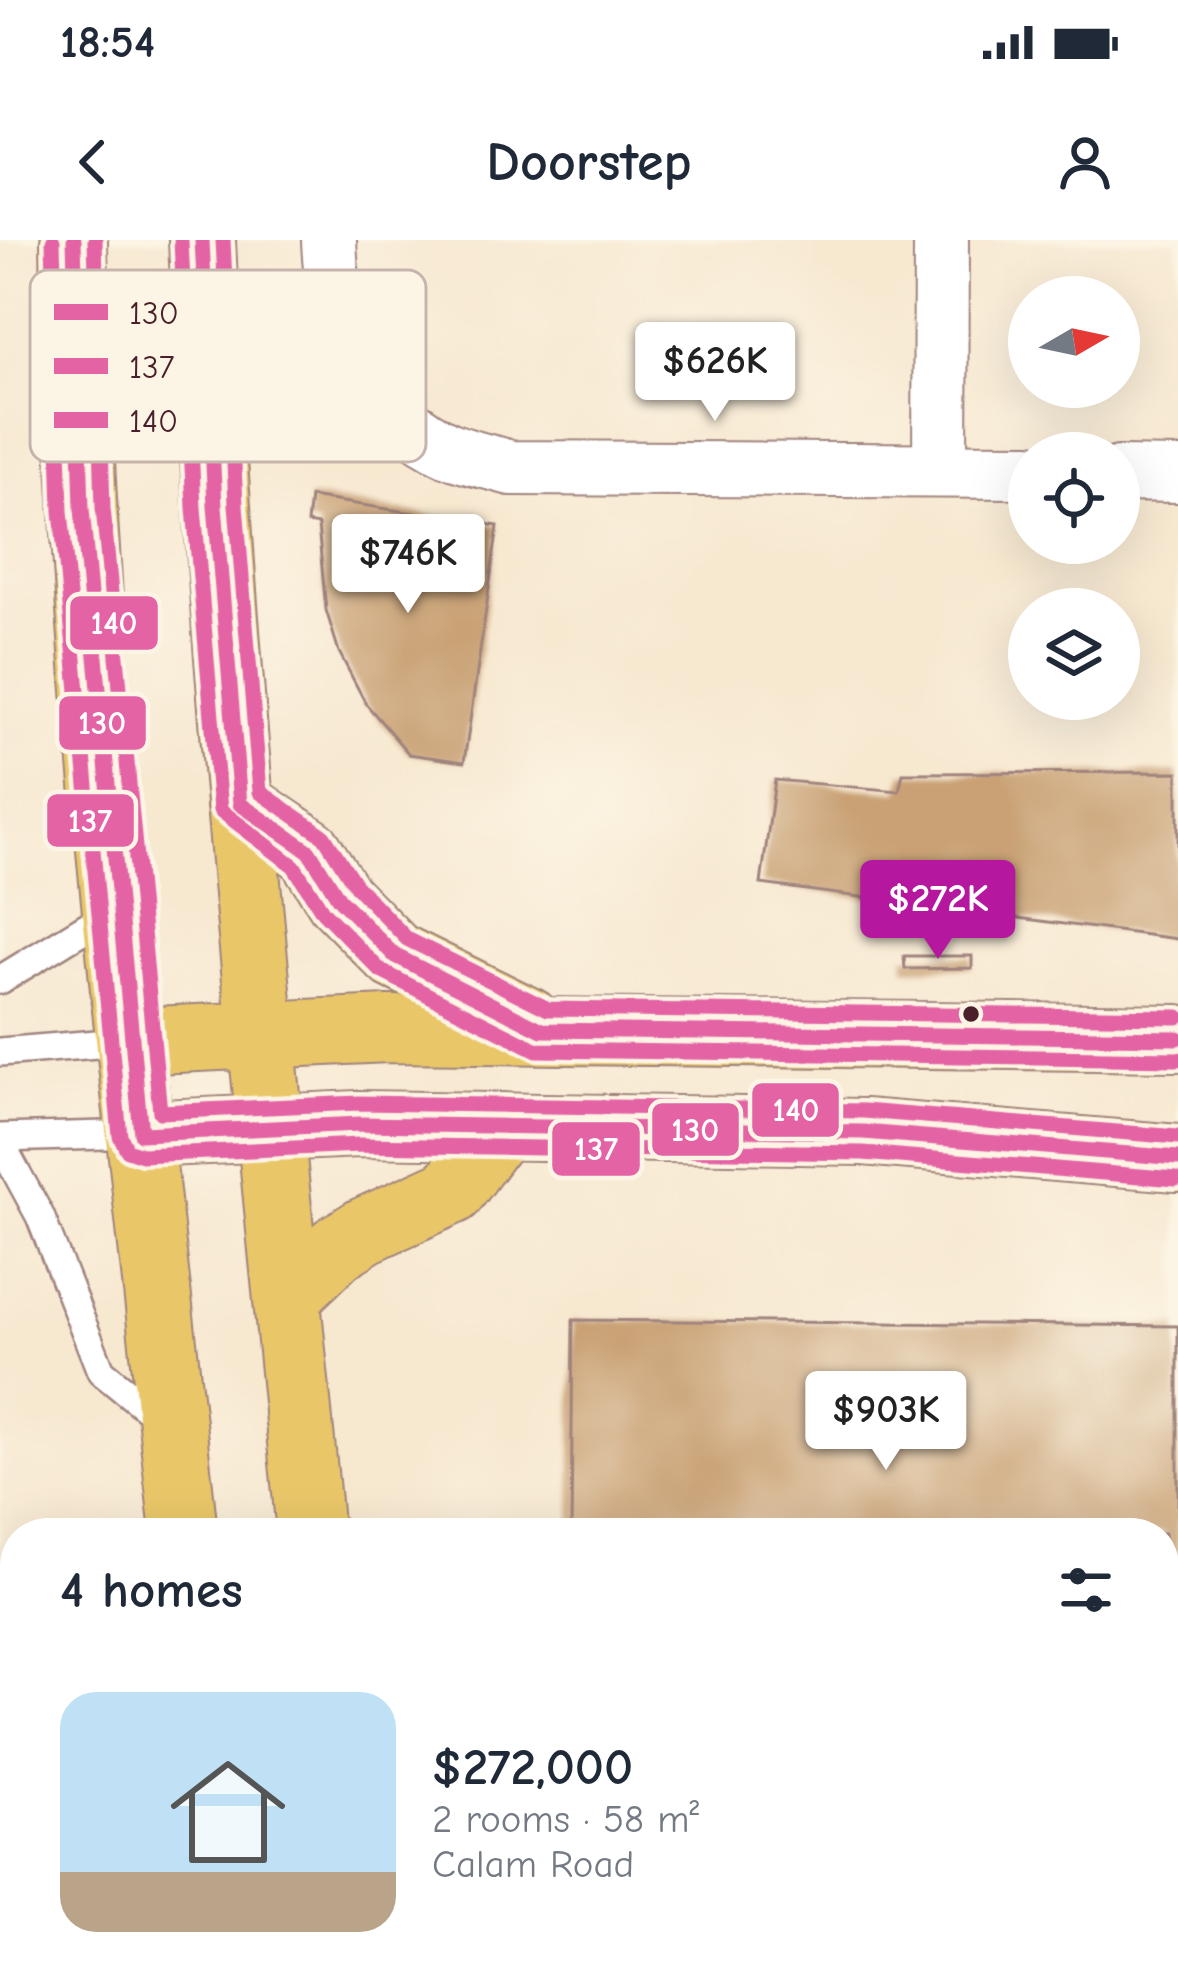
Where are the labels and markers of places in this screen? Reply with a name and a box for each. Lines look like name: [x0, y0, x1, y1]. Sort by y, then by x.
pin: $626K: [631, 322, 799, 424]
pin: $746K: [324, 514, 492, 616]
pin: $272K: [854, 860, 1022, 962]
unlabelled marker: [960, 1003, 982, 1025]
pin: $903K: [802, 1371, 970, 1473]

